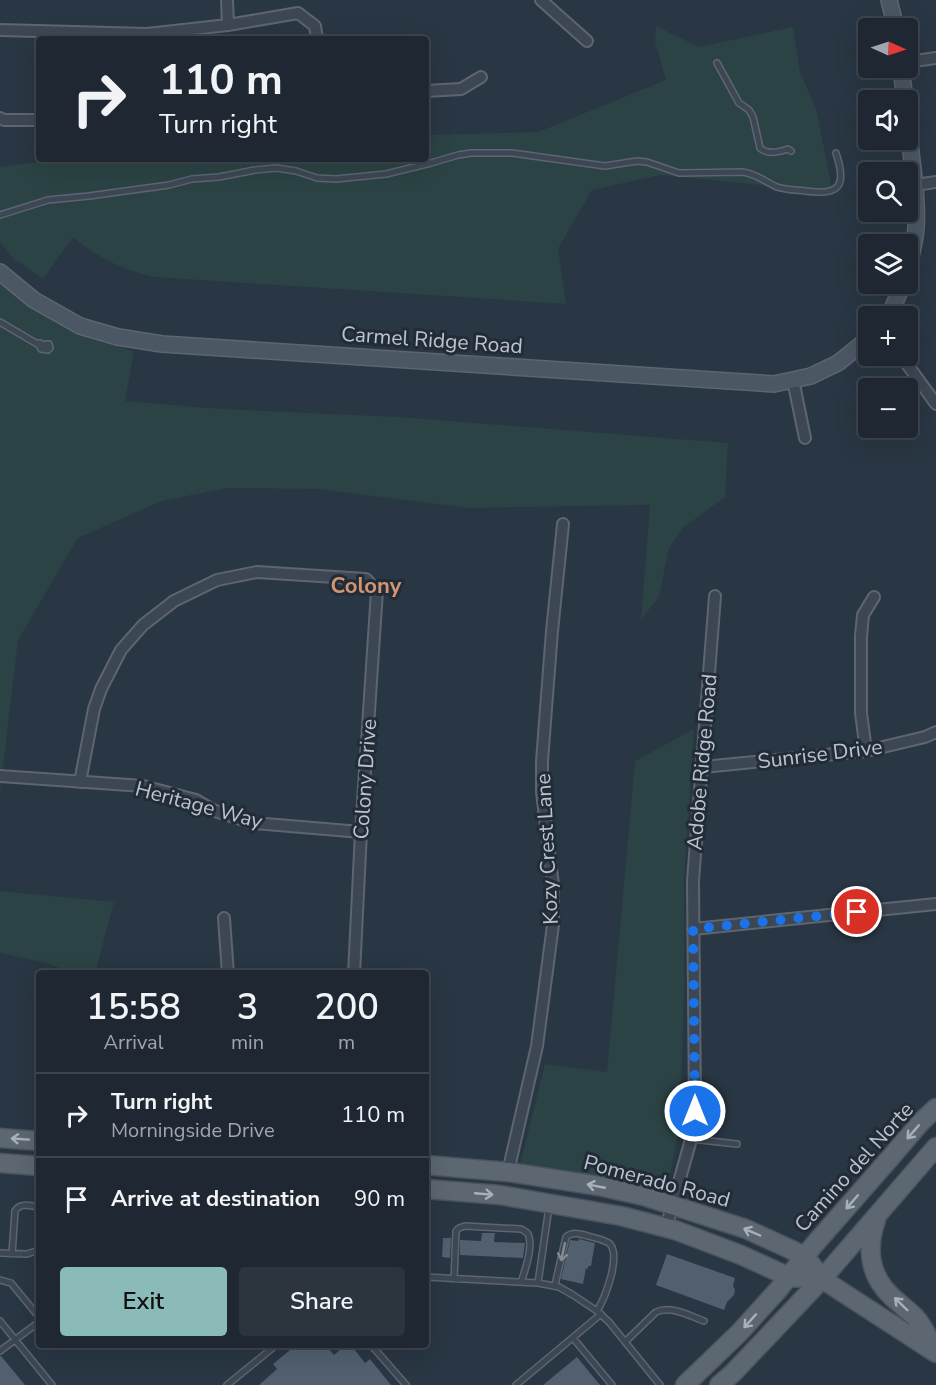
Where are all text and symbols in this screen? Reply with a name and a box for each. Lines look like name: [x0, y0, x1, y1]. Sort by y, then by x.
north arrow: [858, 18, 918, 78]
map controls: [858, 18, 918, 438]
text: 110 m: [159, 52, 283, 109]
icon: right: [60, 60, 138, 138]
button: sound: [858, 90, 918, 150]
text: Turn right: [159, 106, 277, 143]
button: search: [858, 162, 918, 222]
button: layers: [858, 234, 918, 294]
button: +: [858, 306, 918, 366]
street label: Carmel Ridge Road: [340, 320, 524, 360]
button: −: [858, 378, 918, 438]
district label: Colony: [331, 571, 402, 601]
street label: Adobe Ridge Road: [680, 673, 724, 851]
street label: Colony Drive: [347, 718, 383, 840]
street label: Sunrise Drive: [756, 732, 884, 776]
street label: Kozy Crest Lane: [529, 773, 565, 925]
street label: Heritage Way: [132, 775, 266, 835]
pin: [831, 886, 882, 937]
icon: arrive: [840, 895, 873, 928]
text: 15:58: [86, 983, 181, 1032]
text: 3: [237, 983, 258, 1032]
text: 200: [314, 983, 379, 1032]
text: Arrival: [103, 1029, 164, 1056]
text: min: [231, 1029, 264, 1056]
text: m: [338, 1029, 355, 1056]
position arrow: [663, 1079, 727, 1143]
text: Turn right: [111, 1087, 212, 1117]
street label: Camino del Norte: [788, 1096, 920, 1238]
icon: right: [60, 1099, 93, 1132]
text: 110 m: [341, 1100, 405, 1130]
text: Morningside Drive: [111, 1117, 275, 1144]
one-way arrow: [906, 1124, 919, 1140]
one-way arrow: [10, 1134, 30, 1145]
street label: Pomerado Road: [581, 1148, 733, 1214]
one-way arrow: [587, 1180, 606, 1191]
icon: arrive: [60, 1183, 93, 1216]
text: Arrive at destination: [111, 1184, 320, 1214]
text: 90 m: [354, 1184, 405, 1214]
one-way arrow: [474, 1189, 494, 1200]
one-way arrow: [845, 1194, 859, 1209]
one-way arrow: [743, 1226, 762, 1237]
one-way arrow: [557, 1242, 568, 1261]
button: Exit: [60, 1267, 227, 1336]
button: Share: [239, 1267, 405, 1336]
one-way arrow: [893, 1297, 908, 1311]
one-way arrow: [743, 1313, 757, 1328]

